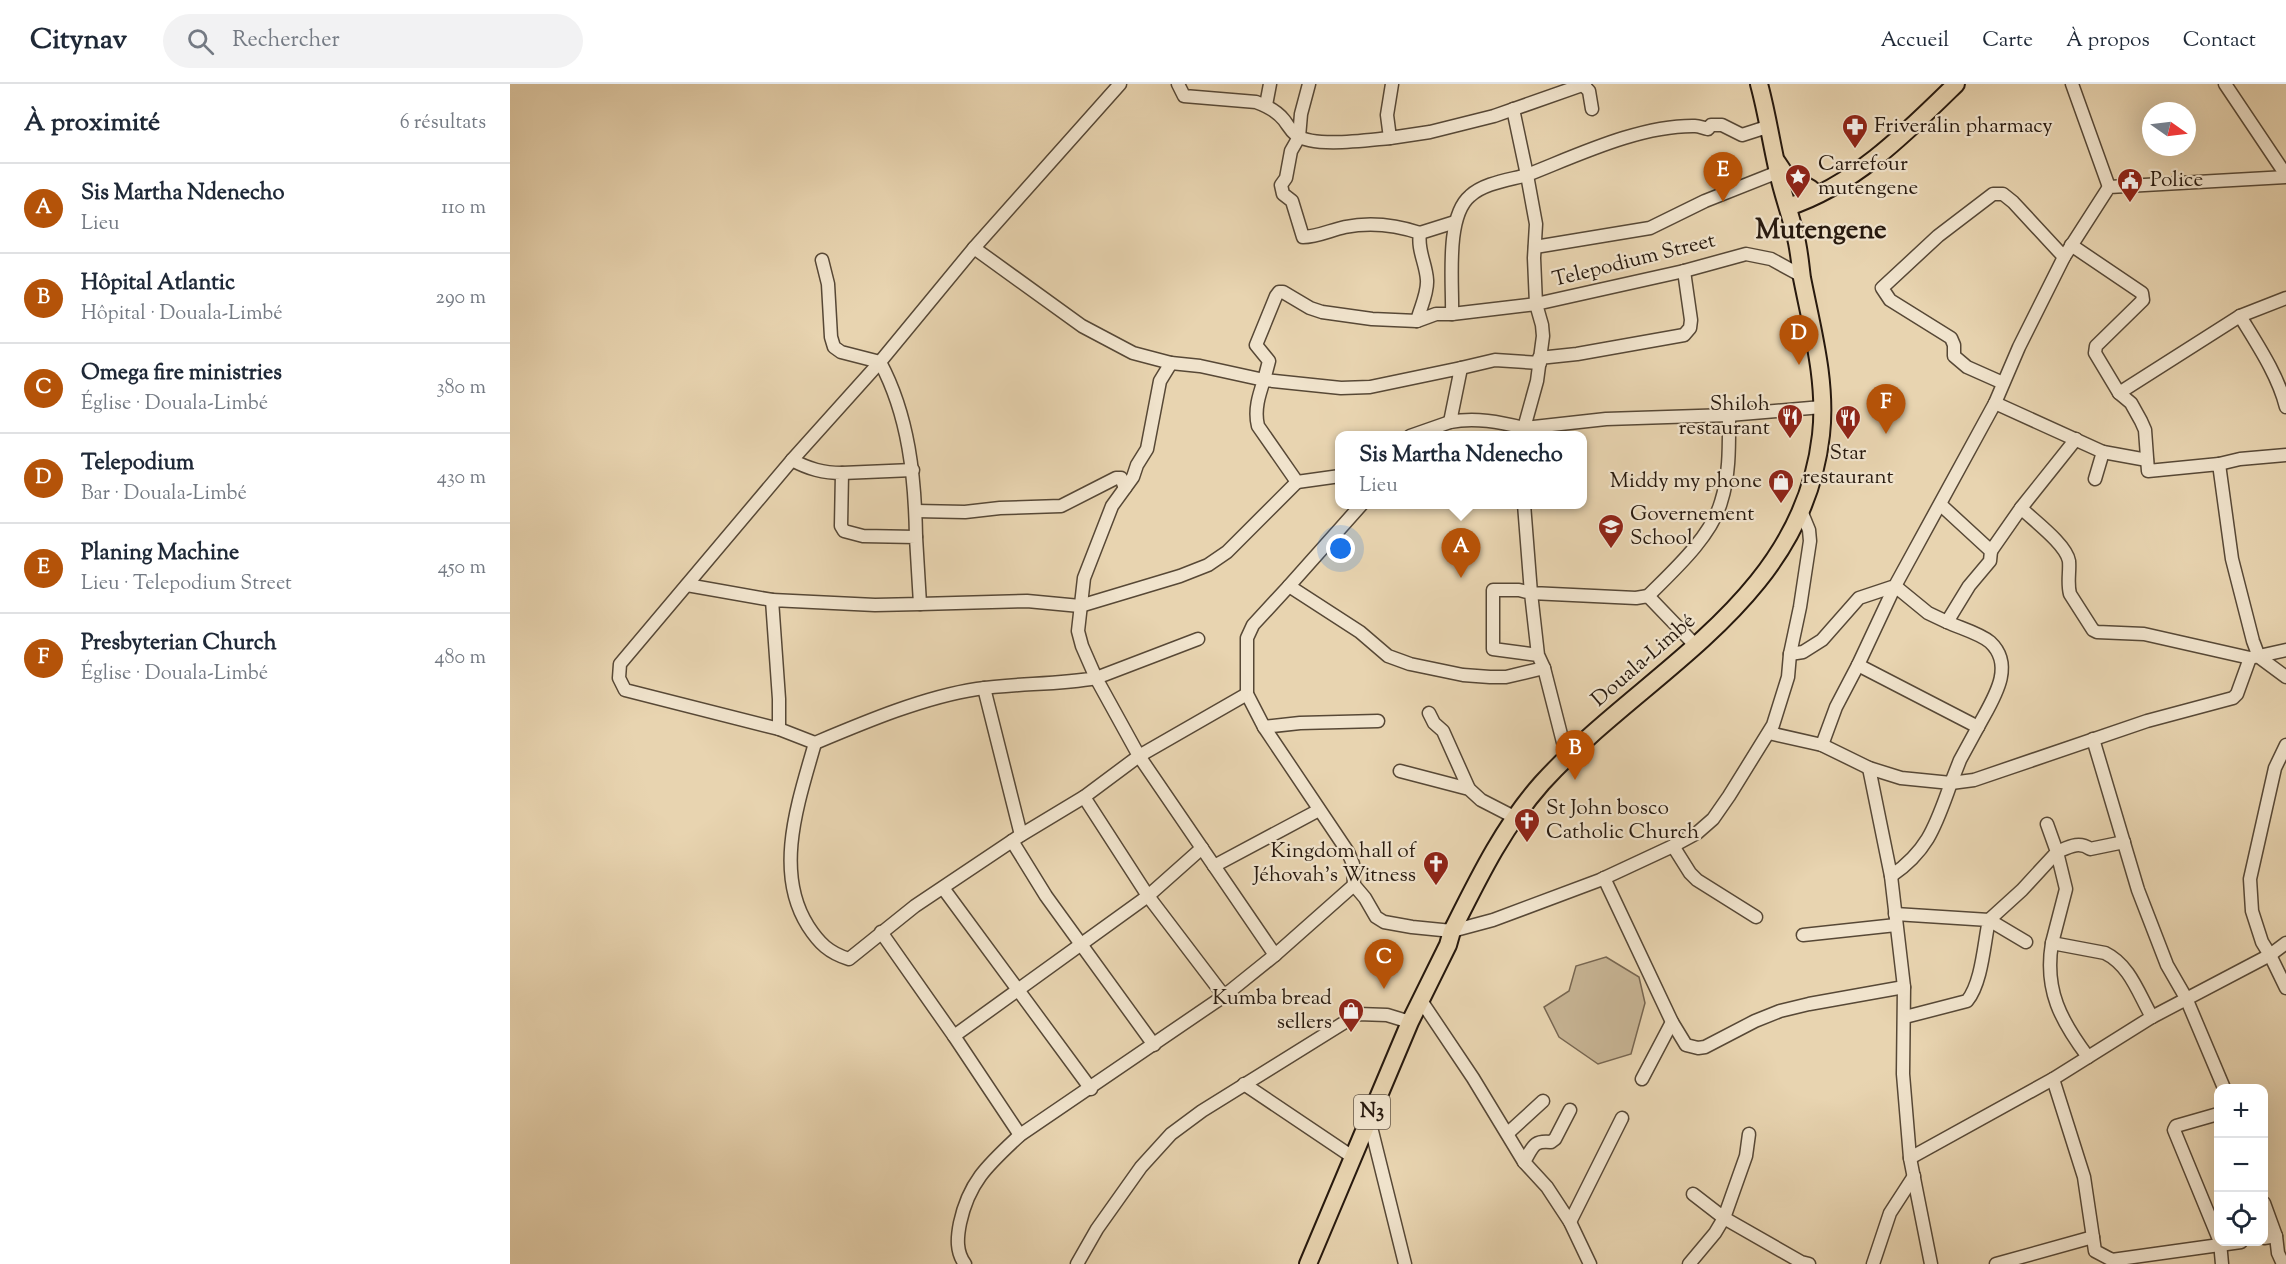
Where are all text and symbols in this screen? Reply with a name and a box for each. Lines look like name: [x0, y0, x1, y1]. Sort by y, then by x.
search box: [163, 14, 583, 68]
text: Citynav: [30, 21, 127, 61]
icon: search: [184, 25, 217, 58]
text: Rechercher: [232, 25, 340, 57]
text: Accueil: [1881, 26, 1949, 56]
text: Carte: [1982, 26, 2033, 56]
text: À propos: [2066, 26, 2150, 56]
text: Contact: [2183, 26, 2256, 56]
north arrow: [2142, 102, 2196, 156]
text: À proximité: [24, 105, 160, 142]
text: 6 résultats: [400, 109, 486, 138]
pharmacy icon: Friveralin pharmacy: [1840, 112, 1870, 150]
place label: Friveralin pharmacy: [1874, 112, 2053, 142]
place label: Carrefour mutengene: [1818, 150, 1918, 204]
pin: E: [1704, 152, 1742, 202]
place icon: Carrefour mutengene: [1783, 162, 1813, 200]
public building icon: Police: [2115, 166, 2145, 204]
place label: Police: [2150, 166, 2203, 196]
text: Sis Martha Ndenecho: [81, 178, 285, 210]
text: A: [35, 194, 52, 223]
text: 110 m: [441, 194, 486, 223]
text: Lieu: [81, 210, 119, 239]
district label: Mutengene: [1755, 212, 1887, 251]
street label: Telepodium Street: [1549, 226, 1719, 296]
text: Hôpital Atlantic: [81, 268, 235, 300]
text: B: [37, 284, 50, 313]
text: 290 m: [436, 284, 486, 313]
text: Hôpital · Douala-Limbé: [81, 300, 283, 329]
pin: D: [1780, 316, 1818, 365]
text: Omega fire ministries: [81, 358, 282, 390]
text: C: [35, 374, 52, 403]
text: 380 m: [437, 374, 486, 403]
pin: F: [1866, 384, 1906, 434]
text: Église · Douala-Limbé: [81, 390, 268, 419]
place label: Shiloh restaurant: [1678, 390, 1770, 444]
restaurant icon: Shiloh restaurant: [1775, 402, 1805, 440]
restaurant icon: Star restaurant: [1833, 403, 1863, 441]
popup: [1335, 431, 1587, 509]
place label: Star restaurant: [1802, 439, 1894, 493]
text: Sis Martha Ndenecho: [1359, 440, 1563, 472]
text: Telepodium: [81, 448, 194, 480]
text: D: [36, 464, 51, 493]
text: 430 m: [437, 464, 486, 493]
place label: Middy my phone: [1610, 467, 1762, 497]
shop icon: Middy my phone: [1766, 467, 1796, 505]
text: Lieu: [1359, 472, 1398, 501]
text: Bar · Douala-Limbé: [81, 480, 247, 509]
place label: Governement School: [1630, 500, 1754, 554]
school or university icon: Governement School: [1596, 512, 1626, 550]
pin: A: [1442, 528, 1480, 578]
your location: [1326, 534, 1355, 563]
text: Planing Machine: [81, 538, 239, 570]
text: E: [37, 554, 50, 583]
text: 450 m: [438, 554, 486, 583]
text: Lieu · Telepodium Street: [81, 570, 292, 599]
street label: Douala-Limbé: [1585, 607, 1703, 715]
text: Presbyterian Church: [81, 628, 277, 660]
text: F: [38, 644, 49, 673]
text: 480 m: [435, 644, 486, 673]
text: Église · Douala-Limbé: [81, 660, 268, 689]
pin: B: [1556, 730, 1594, 780]
place label: St John bosco Catholic Church: [1546, 794, 1699, 848]
church icon: St John bosco Catholic Church: [1512, 806, 1542, 844]
place label: Kingdom hall of Jéhovah's Witness: [1252, 837, 1418, 891]
church icon: Kingdom hall of Jéhovah's Witness: [1421, 849, 1451, 887]
pin: C: [1364, 940, 1404, 989]
place label: Kumba bread sellers: [1212, 984, 1332, 1038]
shop icon: Kumba bread sellers: [1336, 996, 1366, 1034]
map controls: [2214, 1084, 2268, 1246]
button: +: [2214, 1084, 2268, 1138]
road number: N3: [1354, 1095, 1390, 1129]
button: −: [2214, 1138, 2268, 1192]
button: locate: [2214, 1192, 2268, 1246]

